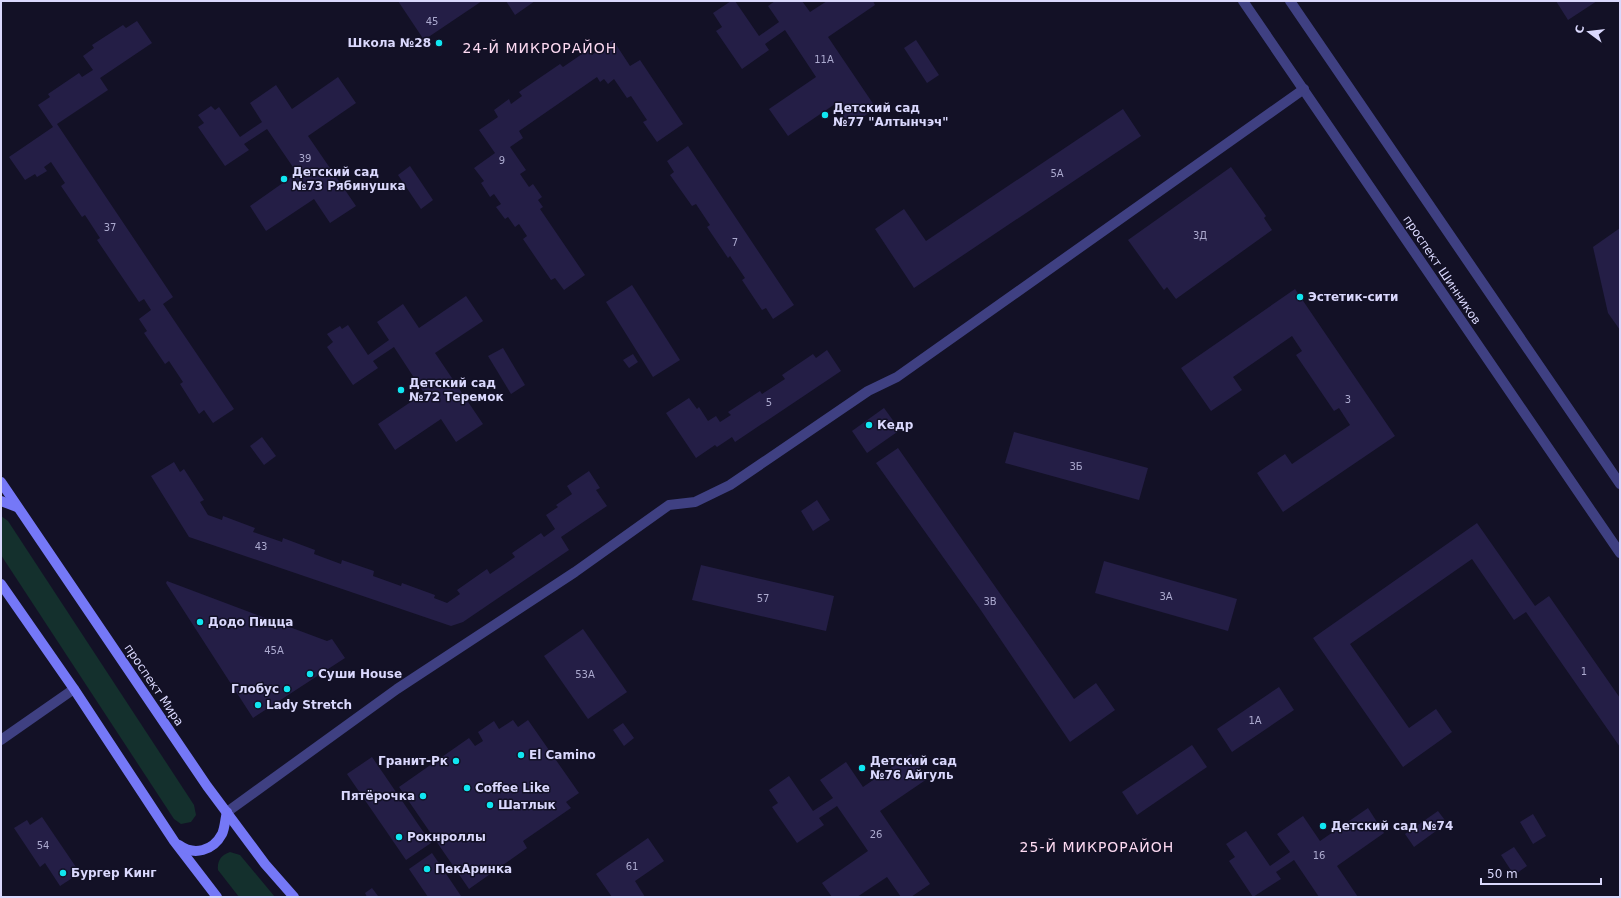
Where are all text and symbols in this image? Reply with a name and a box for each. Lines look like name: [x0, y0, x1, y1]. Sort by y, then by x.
north arrow: [1569, 12, 1609, 52]
house number: 45: [426, 16, 438, 27]
text: С: [1572, 24, 1587, 35]
place label: Школа №28: [348, 36, 431, 50]
marker: Школа №28: [434, 38, 444, 48]
district label: 24-Й МИКРОРАЙОН: [463, 39, 617, 56]
house number: 11А: [814, 54, 834, 65]
place label: Детский сад №77 "Алтынчэч": [833, 101, 949, 129]
marker: Детский сад №77 "Алтынчэч": [820, 110, 830, 120]
house number: 39: [299, 153, 311, 164]
house number: 9: [499, 155, 505, 166]
place label: Детский сад №73 Рябинушка: [292, 165, 406, 193]
house number: 5А: [1050, 168, 1064, 179]
marker: Детский сад №73 Рябинушка: [279, 174, 289, 184]
street label: проспект Шинников: [1400, 213, 1484, 327]
house number: 37: [104, 222, 116, 233]
house number: 3Д: [1193, 230, 1207, 241]
house number: 7: [732, 237, 738, 248]
place label: Эстетик-сити: [1308, 290, 1398, 304]
marker: Эстетик-сити: [1295, 292, 1305, 302]
place label: Детский сад №72 Теремок: [409, 376, 504, 404]
marker: Детский сад №72 Теремок: [396, 385, 406, 395]
house number: 3: [1345, 394, 1351, 405]
house number: 5: [766, 397, 772, 408]
place label: Кедр: [877, 418, 914, 432]
marker: Кедр: [864, 420, 874, 430]
house number: 3Б: [1069, 461, 1083, 472]
house number: 43: [255, 541, 267, 552]
house number: 3А: [1159, 591, 1173, 602]
house number: 57: [757, 593, 769, 604]
house number: 3В: [983, 596, 997, 607]
place label: Додо Пицца: [208, 615, 293, 629]
marker: Додо Пицца: [195, 617, 205, 627]
street label: проспект Мира: [121, 641, 187, 729]
house number: 45А: [264, 645, 284, 656]
house number: 1: [1581, 666, 1587, 677]
place label: Суши House: [318, 667, 402, 681]
marker: Суши House: [305, 669, 315, 679]
house number: 53А: [575, 669, 595, 680]
place label: Глобус: [231, 682, 279, 696]
marker: Глобус: [282, 684, 292, 694]
place label: Lady Stretch: [266, 698, 352, 712]
marker: Lady Stretch: [253, 700, 263, 710]
house number: 1А: [1248, 715, 1262, 726]
place label: El Camino: [529, 748, 596, 762]
marker: El Camino: [516, 750, 526, 760]
place label: Гранит-Рк: [378, 754, 448, 768]
place label: Детский сад №76 Айгуль: [870, 754, 957, 782]
marker: Гранит-Рк: [451, 756, 461, 766]
marker: Детский сад №76 Айгуль: [857, 763, 867, 773]
place label: Coffee Like: [475, 781, 550, 795]
marker: Coffee Like: [462, 783, 472, 793]
place label: Пятёрочка: [341, 789, 415, 803]
marker: Пятёрочка: [418, 791, 428, 801]
place label: Шатлык: [498, 798, 556, 812]
marker: Шатлык: [485, 800, 495, 810]
place label: Детский сад №74: [1331, 819, 1453, 833]
marker: Детский сад №74: [1318, 821, 1328, 831]
house number: 26: [870, 829, 882, 840]
place label: Рокнроллы: [407, 830, 486, 844]
marker: Рокнроллы: [394, 832, 404, 842]
district label: 25-Й МИКРОРАЙОН: [1020, 838, 1174, 855]
house number: 54: [37, 840, 49, 851]
house number: 16: [1313, 850, 1325, 861]
scale bar: [1481, 860, 1601, 886]
house number: 61: [626, 861, 638, 872]
place label: ПекАринка: [435, 862, 512, 876]
marker: ПекАринка: [422, 864, 432, 874]
place label: Бургер Кинг: [71, 866, 157, 880]
text: 50 m: [1487, 867, 1518, 881]
marker: Бургер Кинг: [58, 868, 68, 878]

